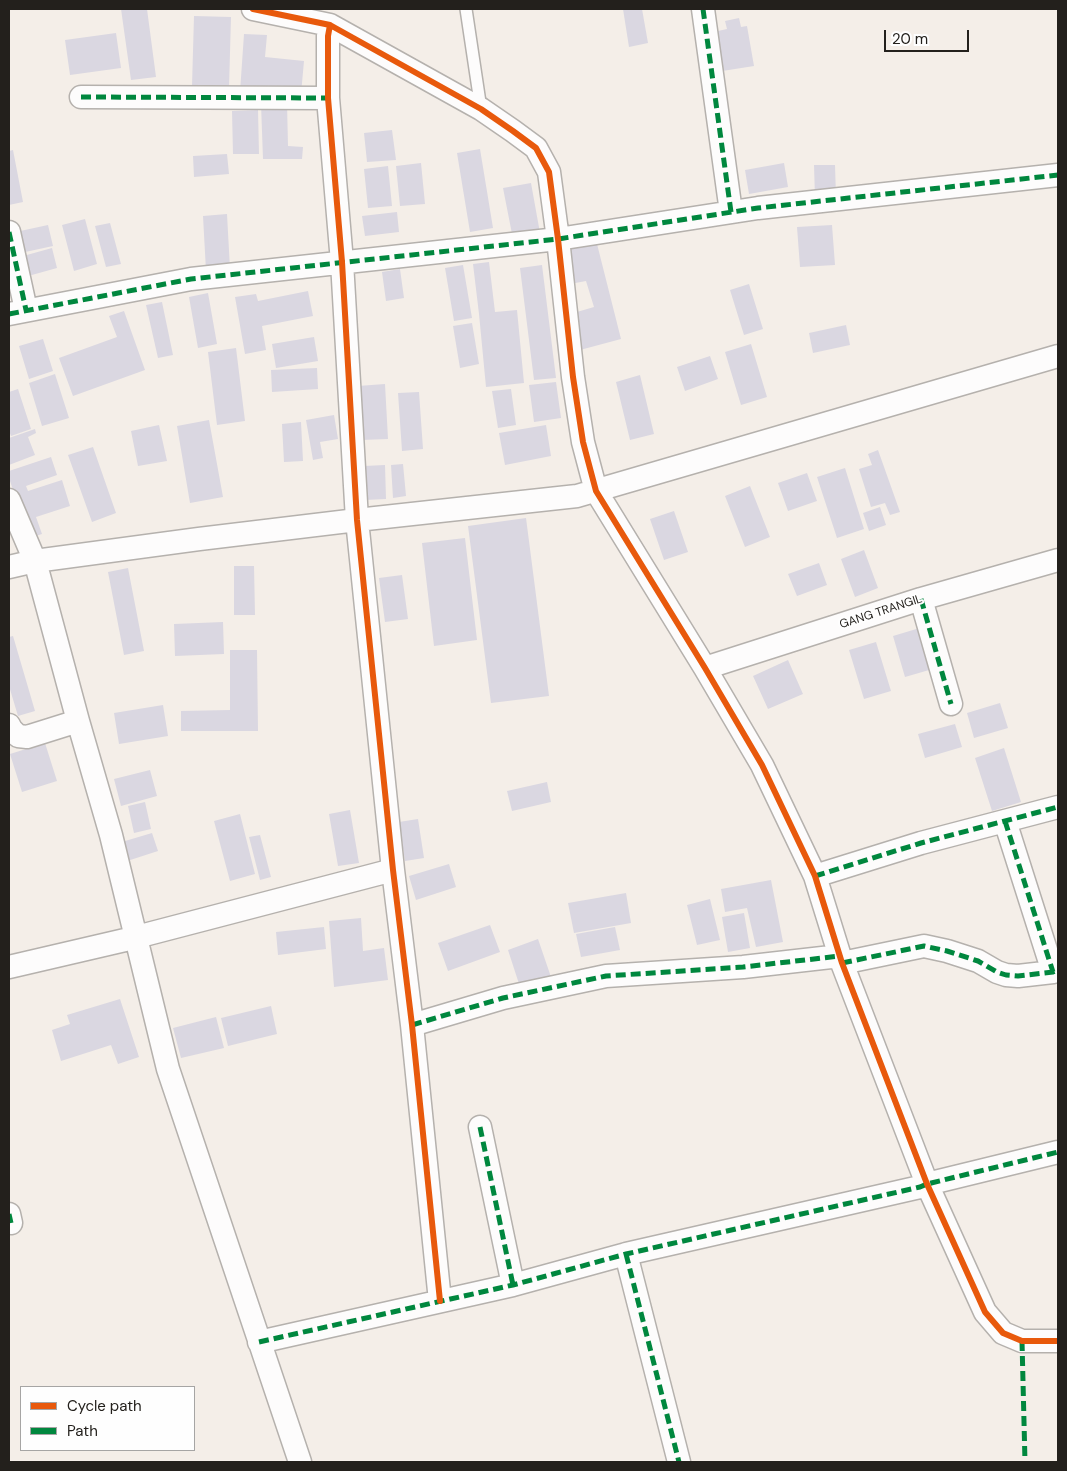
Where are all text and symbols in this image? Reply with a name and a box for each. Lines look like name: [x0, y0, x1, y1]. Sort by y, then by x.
scale bar: [887, 20, 972, 52]
text: 20 m: [892, 29, 928, 49]
street label: GANG TRANGIL: [838, 592, 924, 632]
legend: [20, 1386, 195, 1451]
text: Cycle path: [67, 1396, 142, 1416]
text: Path: [67, 1421, 98, 1441]

